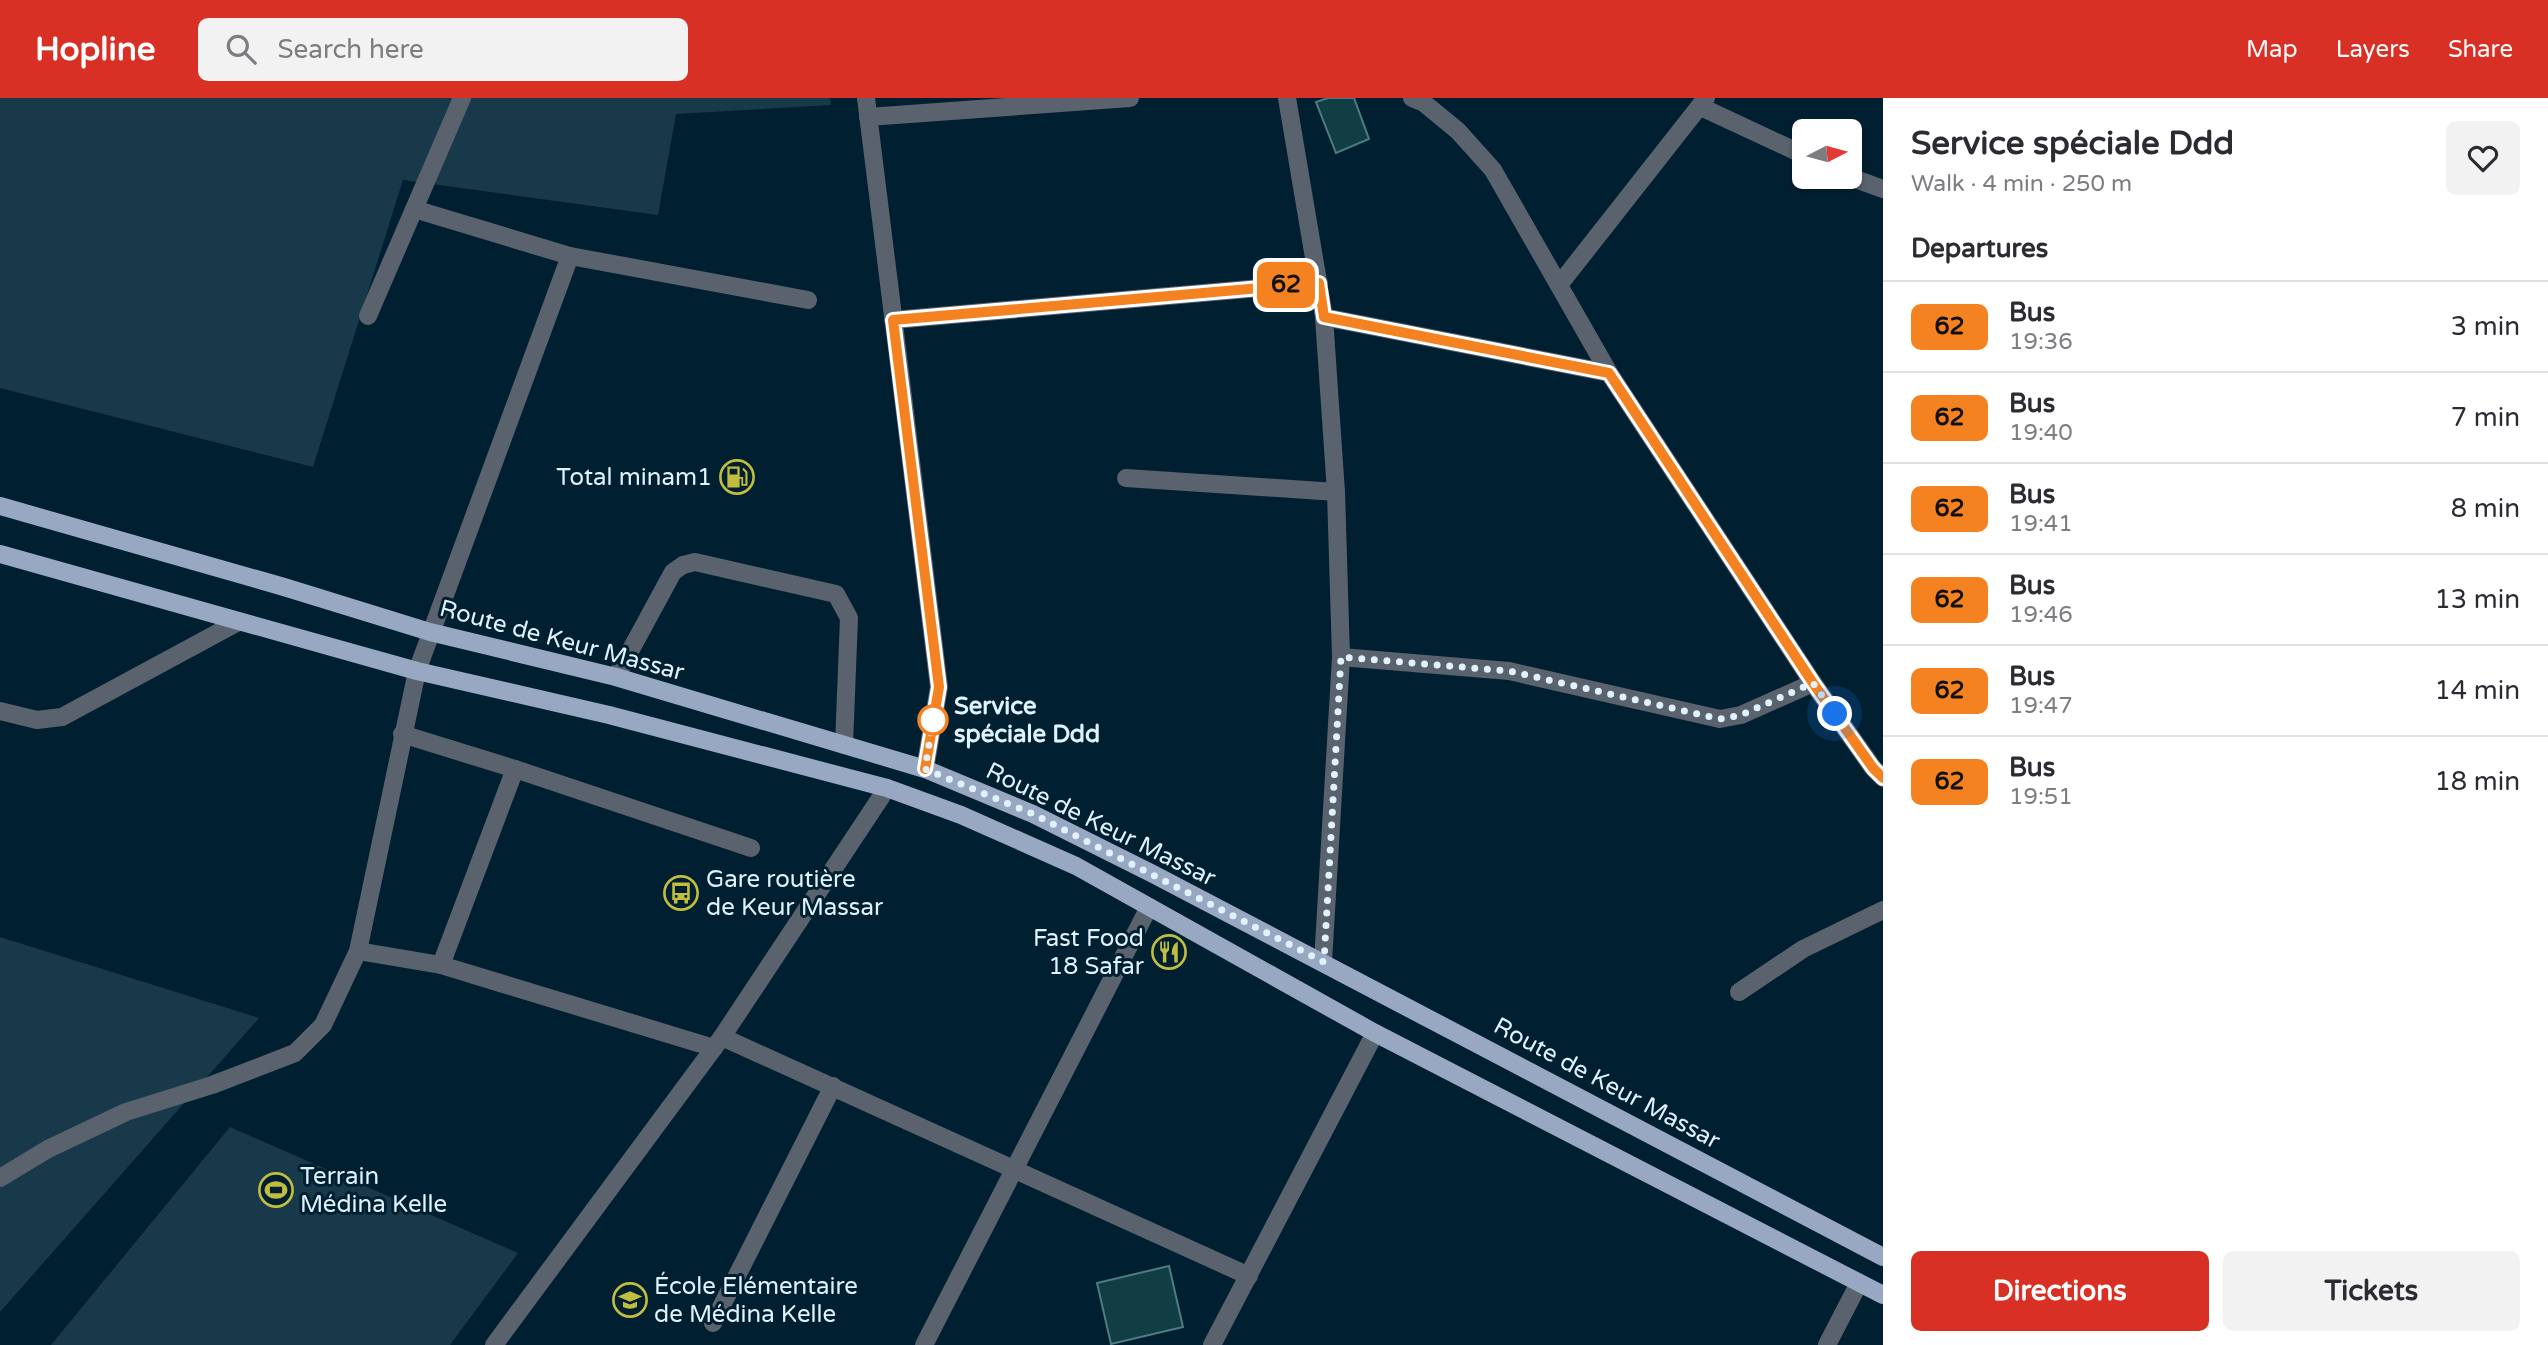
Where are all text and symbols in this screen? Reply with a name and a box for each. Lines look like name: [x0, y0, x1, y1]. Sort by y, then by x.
search box: [198, 18, 688, 81]
text: Hopline: [35, 30, 156, 69]
icon: search: [222, 30, 260, 68]
text: Search here: [278, 34, 424, 65]
text: Map: [2246, 35, 2298, 64]
text: Layers: [2336, 35, 2410, 64]
text: Share: [2448, 35, 2513, 64]
north arrow: [1792, 119, 1862, 189]
map controls: [1792, 119, 1862, 189]
button: heart: [2446, 121, 2520, 195]
text: Service spéciale Ddd: [1911, 124, 2234, 163]
text: Walk · 4 min · 250 m: [1911, 170, 2132, 198]
text: Departures: [1911, 233, 2048, 264]
line badge: 62: [1254, 262, 1318, 308]
text: 62: [1271, 270, 1301, 299]
text: Bus: [2009, 297, 2055, 328]
text: 3 min: [2451, 311, 2520, 342]
text: 62: [1934, 312, 1965, 341]
text: 19:36: [2009, 328, 2073, 356]
text: Bus: [2009, 388, 2055, 419]
text: 7 min: [2451, 402, 2520, 433]
text: 62: [1934, 403, 1965, 432]
text: 19:40: [2009, 419, 2073, 447]
fuel station icon: Total minam1: [718, 458, 756, 496]
place label: Total minam1: [556, 463, 712, 492]
text: Bus: [2009, 479, 2055, 510]
text: 8 min: [2451, 493, 2520, 524]
text: 62: [1934, 494, 1965, 523]
text: 19:41: [2009, 510, 2073, 538]
text: Bus: [2009, 570, 2055, 601]
text: 13 min: [2434, 584, 2520, 615]
text: 62: [1934, 585, 1965, 614]
street label: Route de Keur Massar: [436, 594, 688, 687]
text: 19:46: [2009, 601, 2073, 629]
text: Bus: [2009, 661, 2055, 692]
text: 14 min: [2434, 675, 2520, 706]
text: 62: [1934, 676, 1965, 705]
place label: Service spéciale Ddd: [954, 692, 1100, 749]
text: 19:47: [2009, 692, 2073, 720]
your location: [1817, 696, 1852, 731]
marker: Service spéciale Ddd: [918, 705, 948, 735]
text: Bus: [2009, 752, 2055, 783]
street label: Route de Keur Massar: [981, 756, 1221, 893]
text: 18 min: [2434, 766, 2520, 797]
text: 62: [1934, 767, 1965, 796]
text: 19:51: [2009, 783, 2073, 811]
place label: Gare routière de Keur Massar: [706, 865, 884, 922]
bus stop icon: Gare routière de Keur Massar: [662, 874, 700, 912]
place label: Fast Food 18 Safar: [1033, 924, 1145, 981]
restaurant icon: Fast Food 18 Safar: [1150, 933, 1188, 971]
street label: Route de Keur Massar: [1489, 1011, 1726, 1156]
place label: Terrain Médina Kelle: [300, 1162, 447, 1219]
sports icon: Terrain Médina Kelle: [257, 1171, 295, 1209]
button: Directions: [1911, 1251, 2209, 1331]
button: Tickets: [2223, 1251, 2520, 1331]
place label: École Elémentaire de Médina Kelle: [654, 1271, 858, 1329]
school or university icon: École Elémentaire de Médina Kelle: [611, 1281, 649, 1319]

